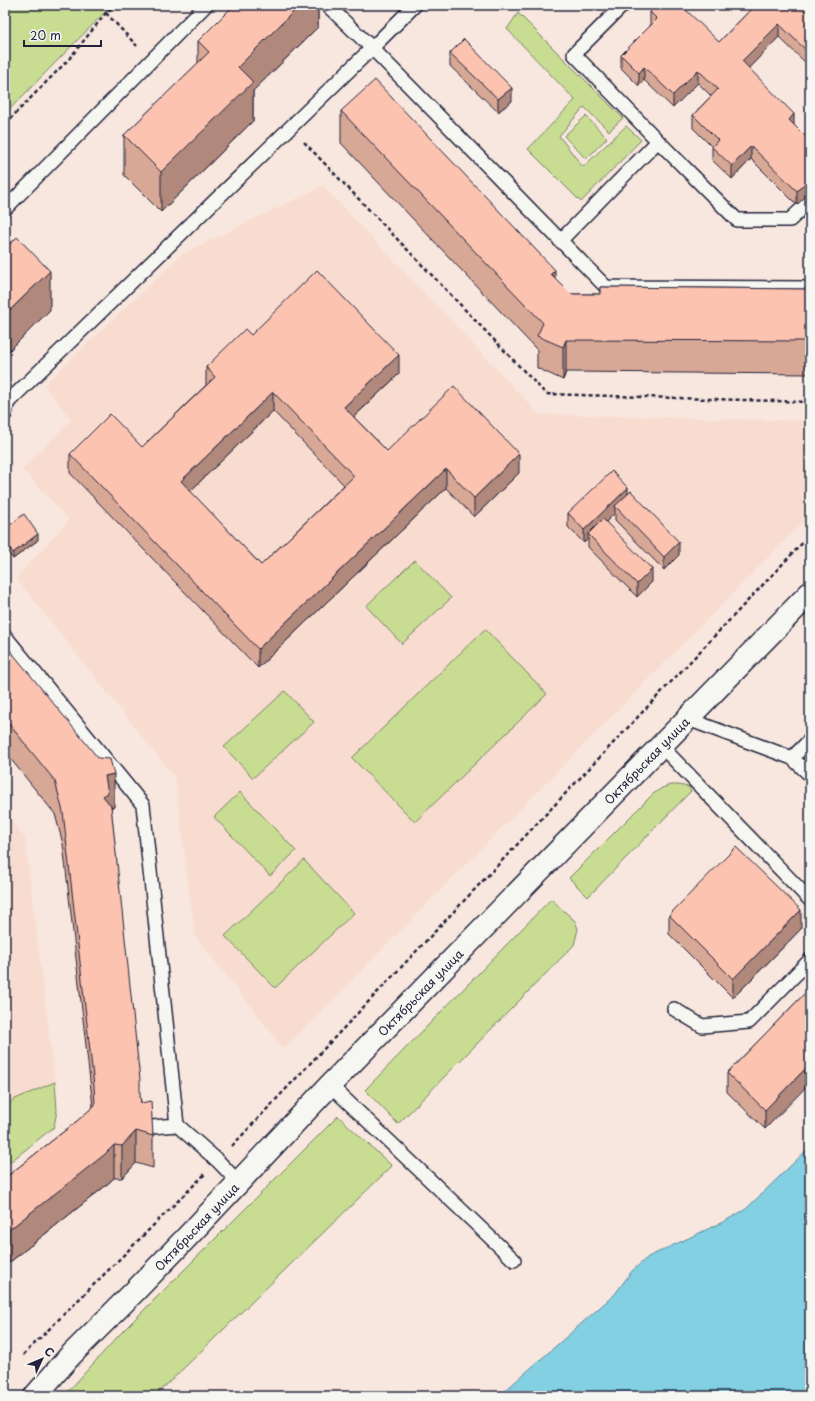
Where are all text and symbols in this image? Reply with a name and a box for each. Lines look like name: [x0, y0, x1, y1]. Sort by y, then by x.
scale bar: [24, 22, 101, 48]
text: 20 m: [30, 26, 61, 44]
street label: Октябрьская улица: [600, 713, 694, 808]
street label: Октябрьская улица: [373, 945, 467, 1040]
street label: Октябрьская улица: [150, 1178, 243, 1275]
north arrow: [22, 1339, 62, 1379]
text: С: [41, 1343, 59, 1361]

